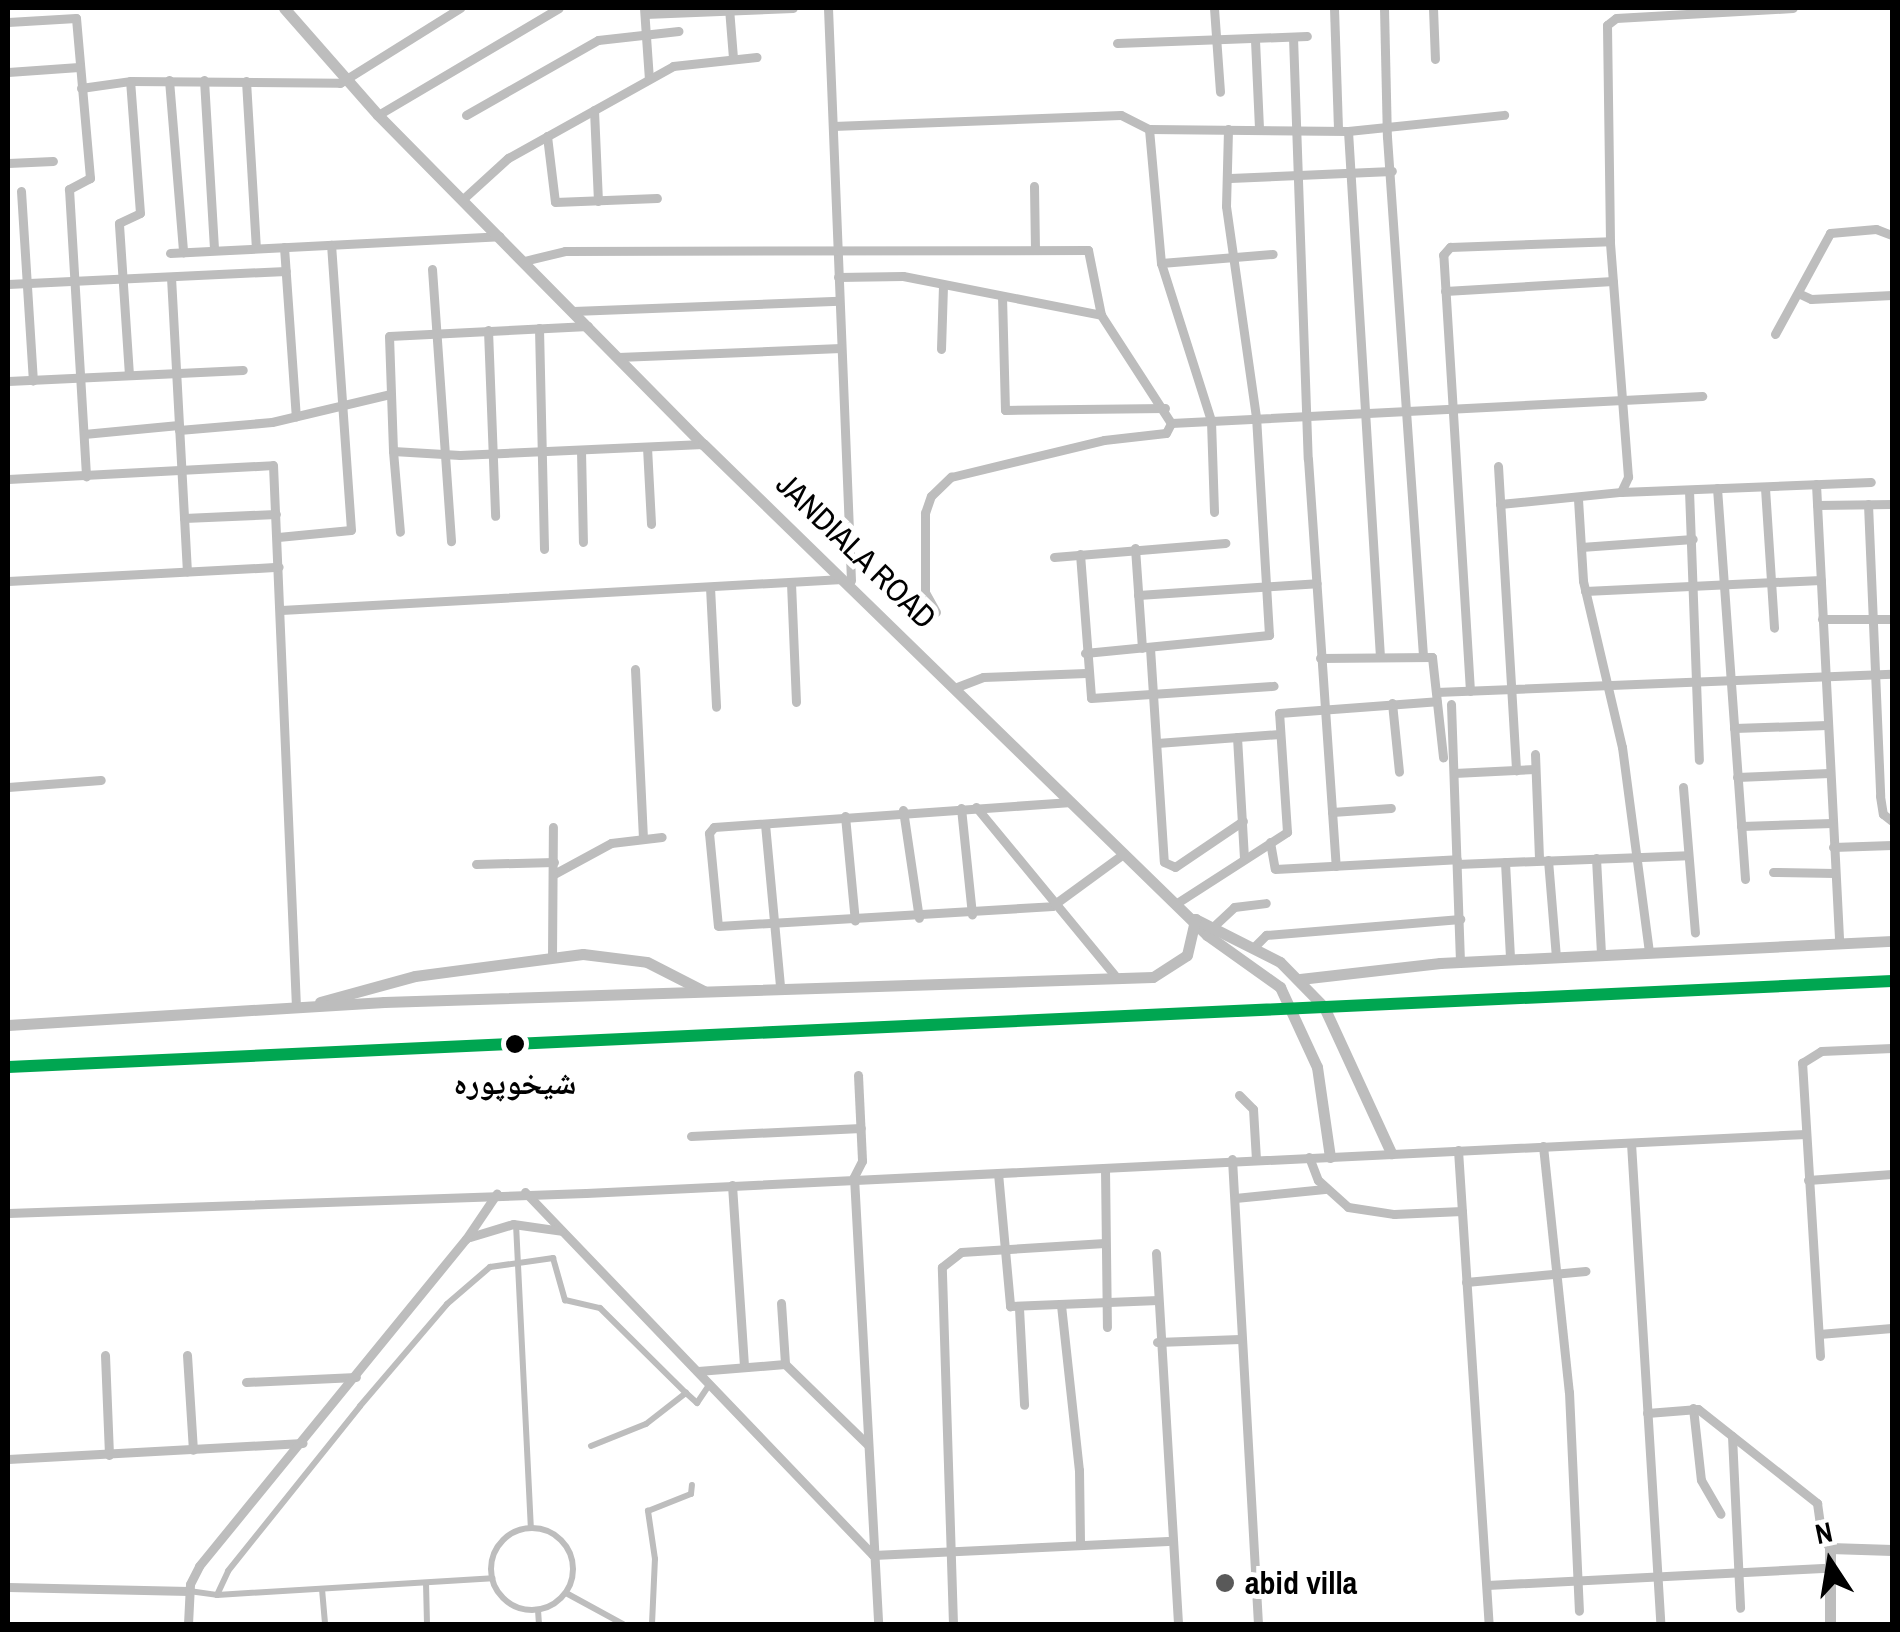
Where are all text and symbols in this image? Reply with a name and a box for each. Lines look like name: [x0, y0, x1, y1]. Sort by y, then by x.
street label: JANDIALA ROAD: [768, 465, 944, 637]
marker: شیخوپورہ: [500, 1029, 530, 1059]
place label: شیخوپورہ: [454, 1064, 576, 1102]
north arrow: [1780, 1512, 1880, 1612]
text: N: [1812, 1512, 1836, 1553]
place label: abid villa: [1245, 1564, 1357, 1602]
marker: abid villa: [1214, 1572, 1236, 1594]

